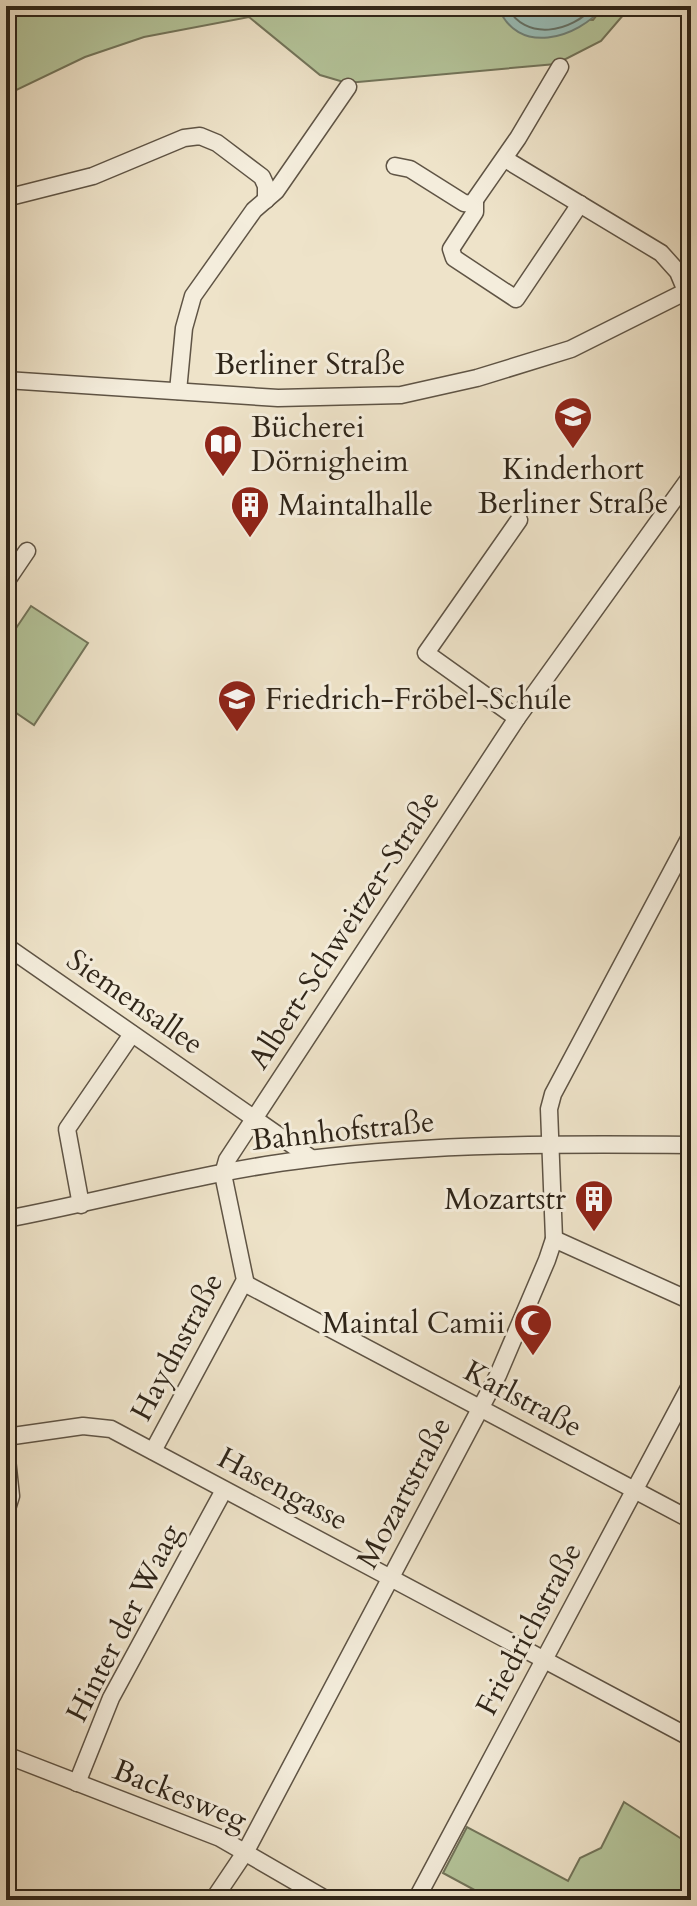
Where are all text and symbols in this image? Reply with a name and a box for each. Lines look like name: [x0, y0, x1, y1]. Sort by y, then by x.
street label: Berliner Straße: [215, 344, 405, 385]
school or university icon: Kinderhort Berliner Straße: [552, 395, 594, 450]
place label: Bücherei Dörnigheim: [251, 407, 409, 482]
library icon: Bücherei Dörnigheim: [202, 423, 244, 478]
place label: Kinderhort Berliner Straße: [478, 449, 668, 524]
building icon: Maintalhalle: [229, 484, 271, 539]
place label: Maintalhalle: [278, 485, 433, 526]
school or university icon: Friedrich-Fröbel-Schule: [216, 678, 258, 733]
place label: Friedrich-Fröbel-Schule: [265, 679, 572, 720]
street label: Albert-Schweitzer-Straße: [238, 783, 450, 1077]
street label: Siemensallee: [58, 940, 212, 1064]
street label: Bahnhofstraße: [250, 1101, 436, 1161]
building icon: Mozartstr: [573, 1178, 615, 1233]
place label: Mozartstr: [444, 1179, 566, 1220]
street label: Haydnstraße: [121, 1266, 233, 1428]
mosque icon: Maintal Camii: [512, 1302, 554, 1357]
place label: Maintal Camii: [322, 1303, 505, 1344]
street label: Karlstraße: [457, 1351, 589, 1447]
street label: Mozartstraße: [347, 1410, 461, 1576]
street label: Hasengasse: [211, 1438, 355, 1540]
street label: Hinter der Waag: [56, 1517, 192, 1729]
street label: Friedrichstraße: [466, 1535, 592, 1723]
street label: Backesweg: [107, 1750, 253, 1841]

